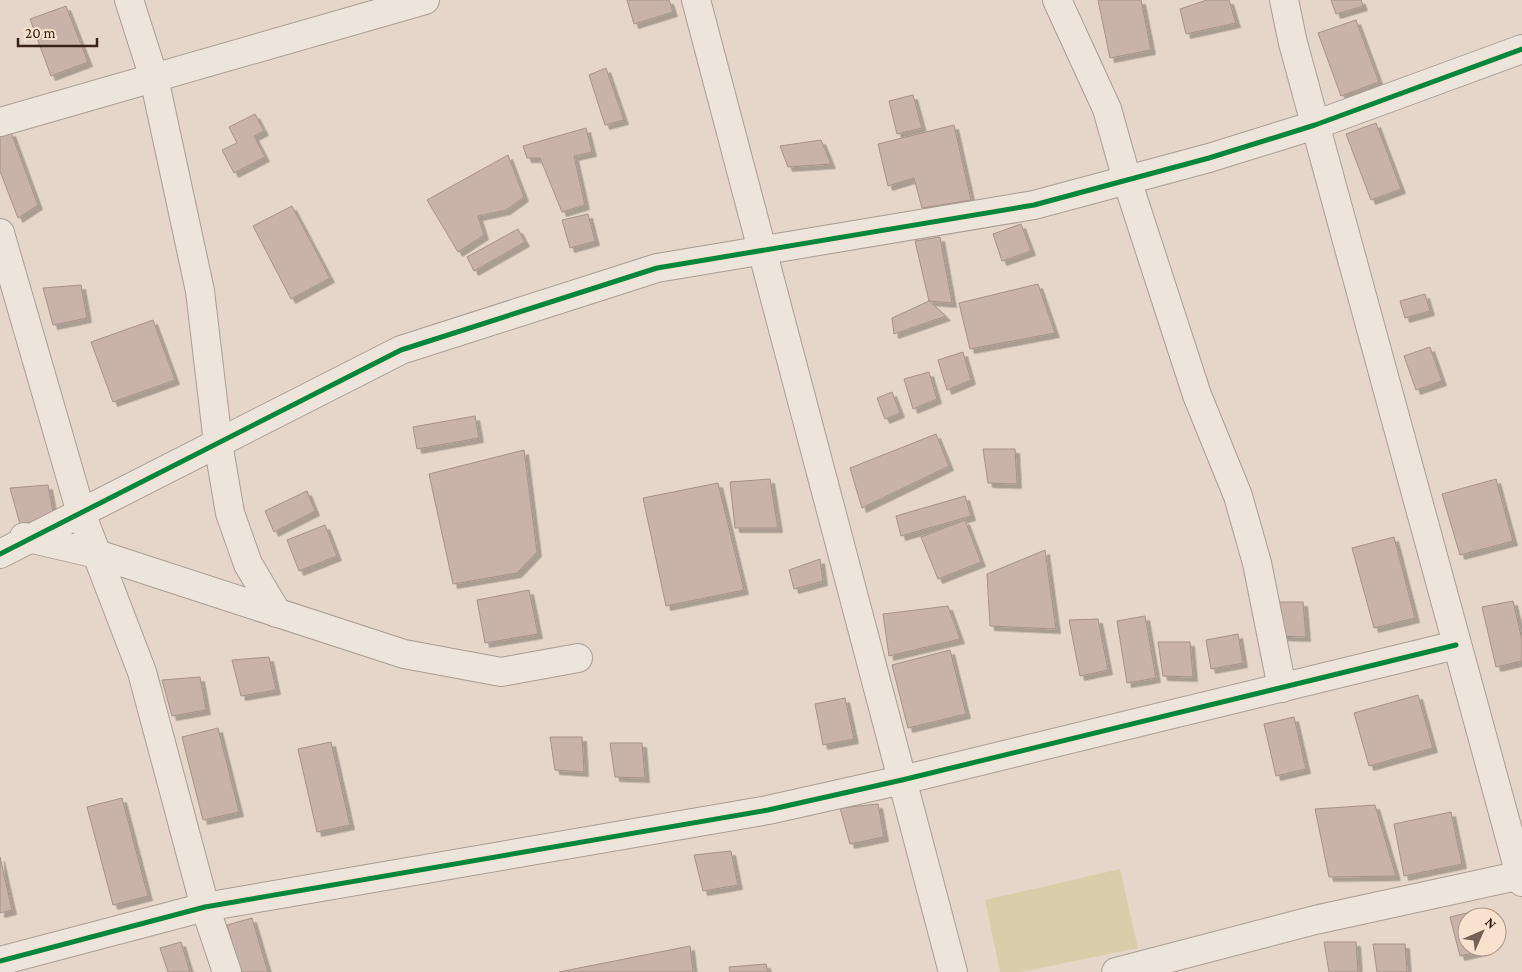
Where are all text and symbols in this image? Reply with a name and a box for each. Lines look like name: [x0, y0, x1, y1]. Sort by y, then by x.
scale bar: [18, 15, 96, 47]
text: 20 m: [25, 25, 56, 41]
north arrow: [1457, 907, 1507, 957]
text: N: [1482, 914, 1501, 932]

